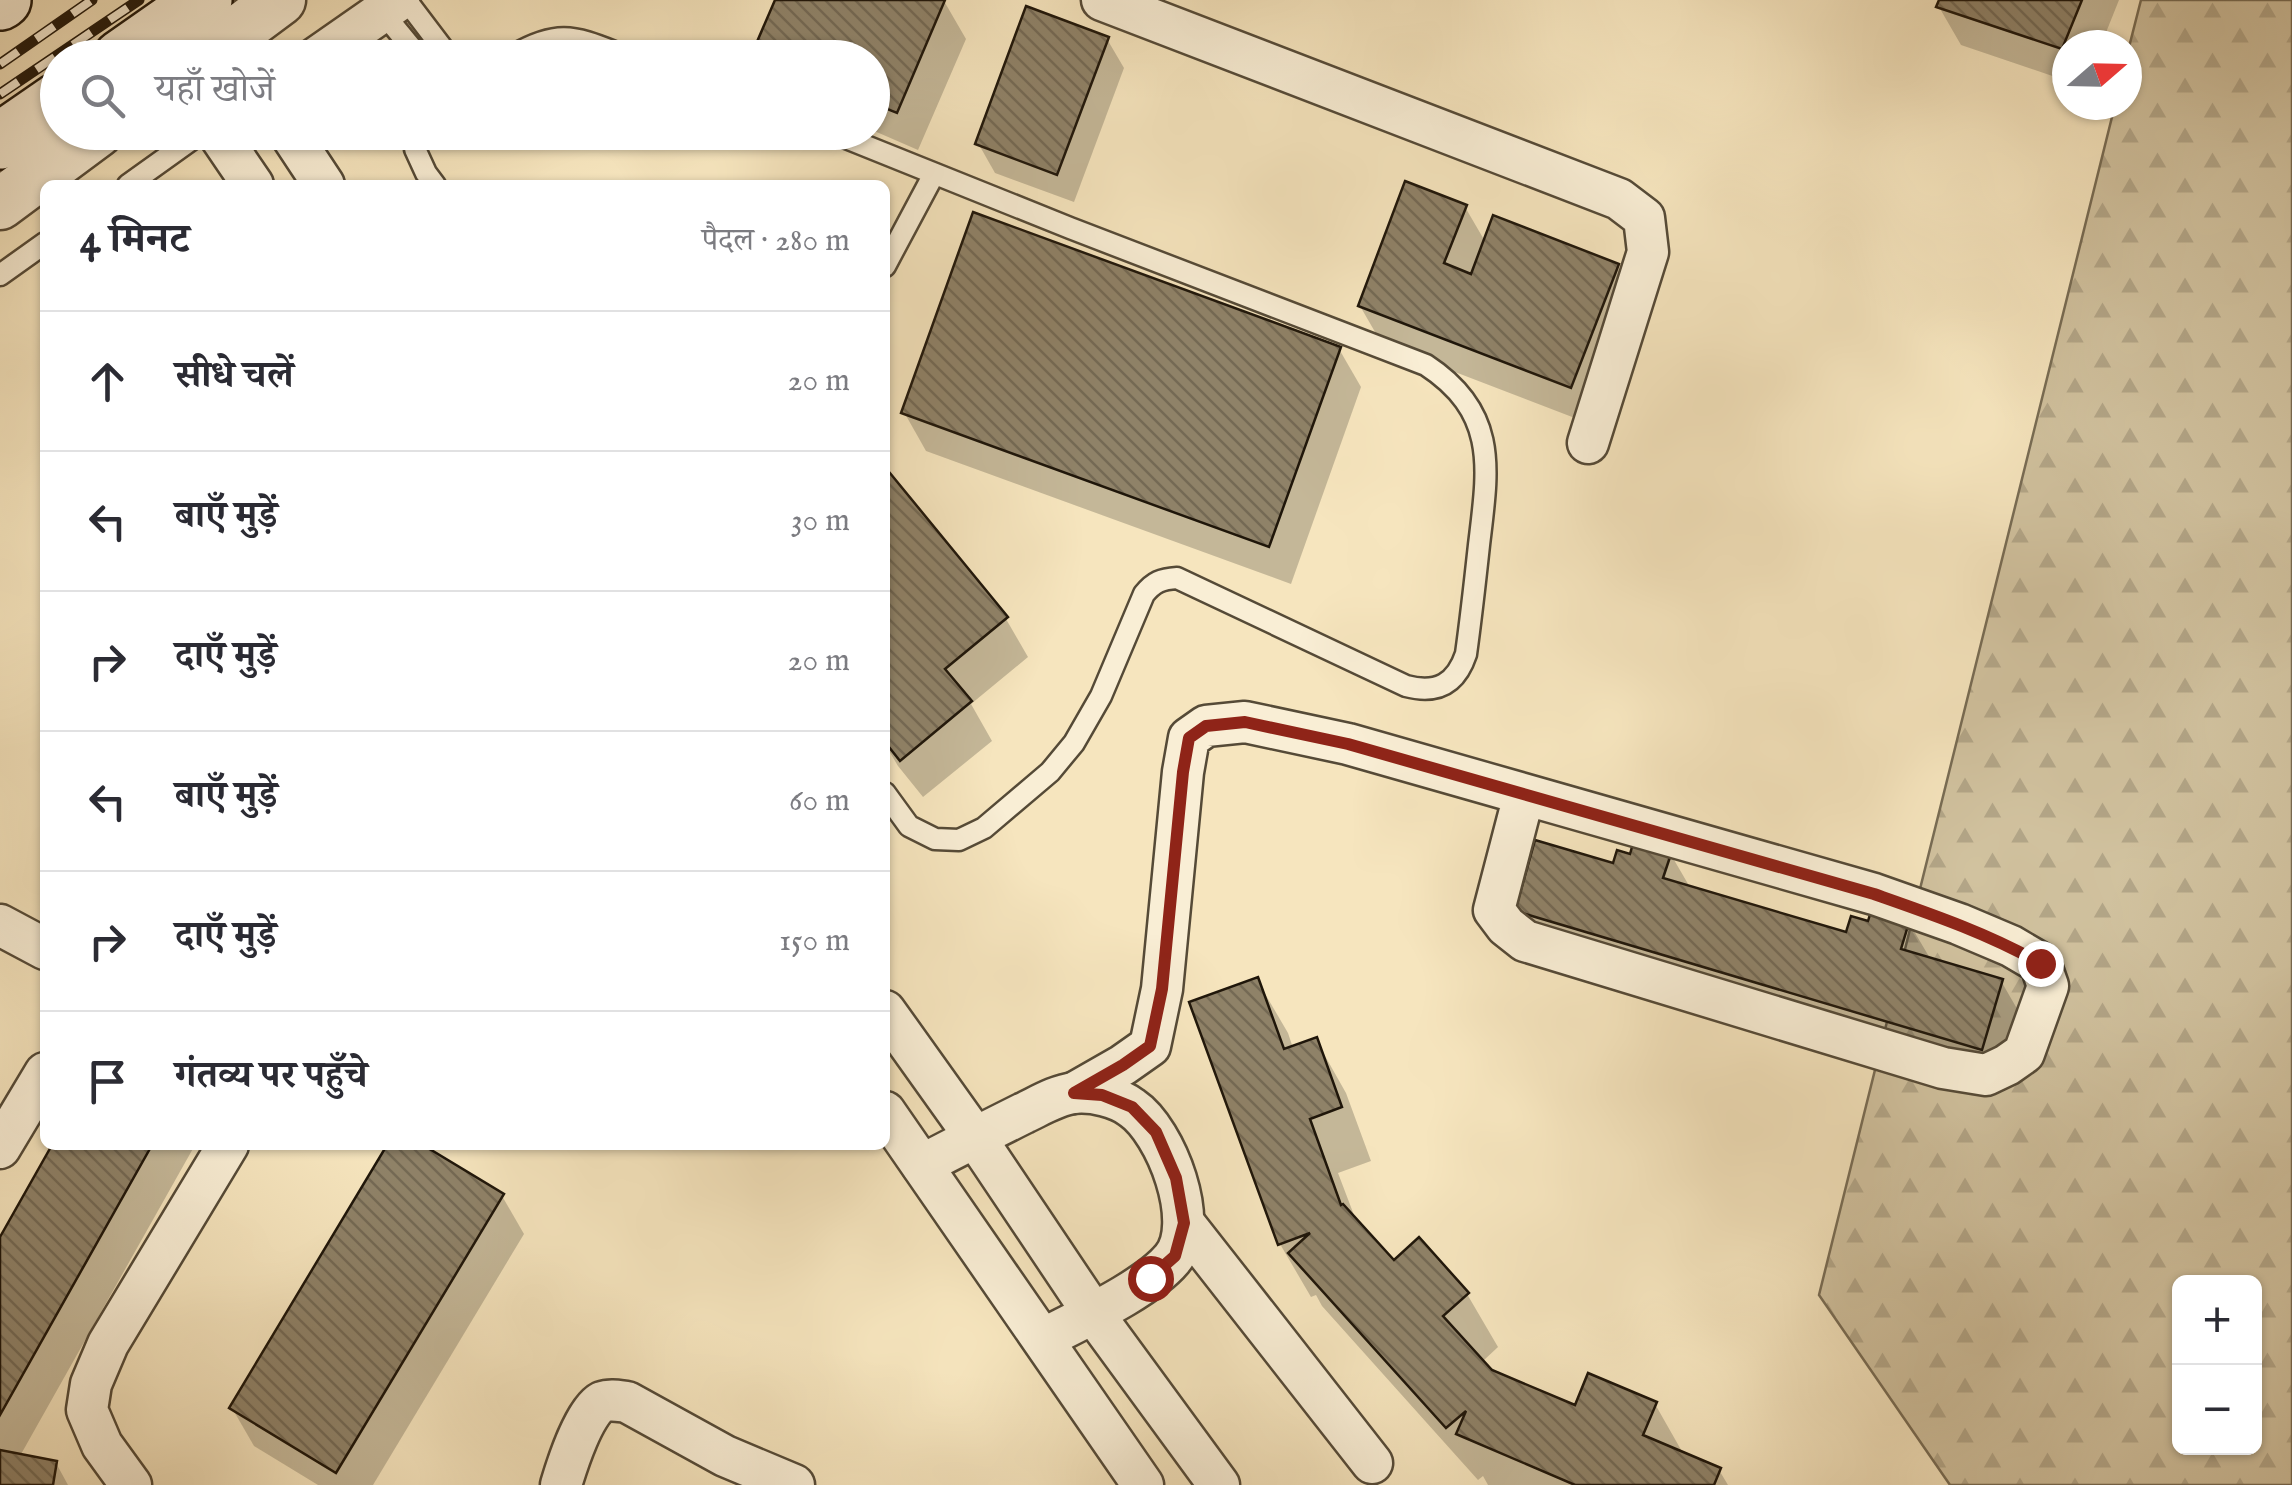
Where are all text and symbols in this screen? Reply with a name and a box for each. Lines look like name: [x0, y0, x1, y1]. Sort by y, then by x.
north arrow: [2052, 30, 2142, 120]
search box: [40, 40, 890, 150]
text: यहाँ खोजें: [155, 67, 275, 115]
icon: search: [75, 68, 130, 123]
text: 4 मिनट: [80, 214, 189, 267]
text: पैदल · 280 m: [702, 221, 850, 262]
text: सीधे चलें: [175, 353, 294, 401]
icon: ahead: [80, 354, 135, 409]
text: 20 m: [788, 361, 850, 402]
text: बाएँ मुड़ें: [175, 493, 278, 541]
icon: left: [80, 494, 135, 549]
text: 30 m: [791, 501, 850, 542]
text: दाएँ मुड़ें: [175, 633, 276, 681]
icon: right: [80, 634, 135, 689]
text: 20 m: [788, 641, 850, 682]
text: बाएँ मुड़ें: [175, 773, 278, 821]
icon: left: [80, 774, 135, 829]
text: 60 m: [789, 781, 850, 822]
text: दाएँ मुड़ें: [175, 913, 276, 961]
icon: right: [80, 914, 135, 969]
text: 150 m: [779, 921, 850, 962]
route end: [2018, 941, 2064, 987]
text: गंतव्य पर पहुँचे: [175, 1053, 367, 1101]
icon: arrive: [80, 1054, 135, 1109]
route start: [1128, 1256, 1174, 1302]
map controls: [2172, 1275, 2262, 1455]
button: +: [2172, 1275, 2262, 1365]
button: −: [2172, 1365, 2262, 1455]

